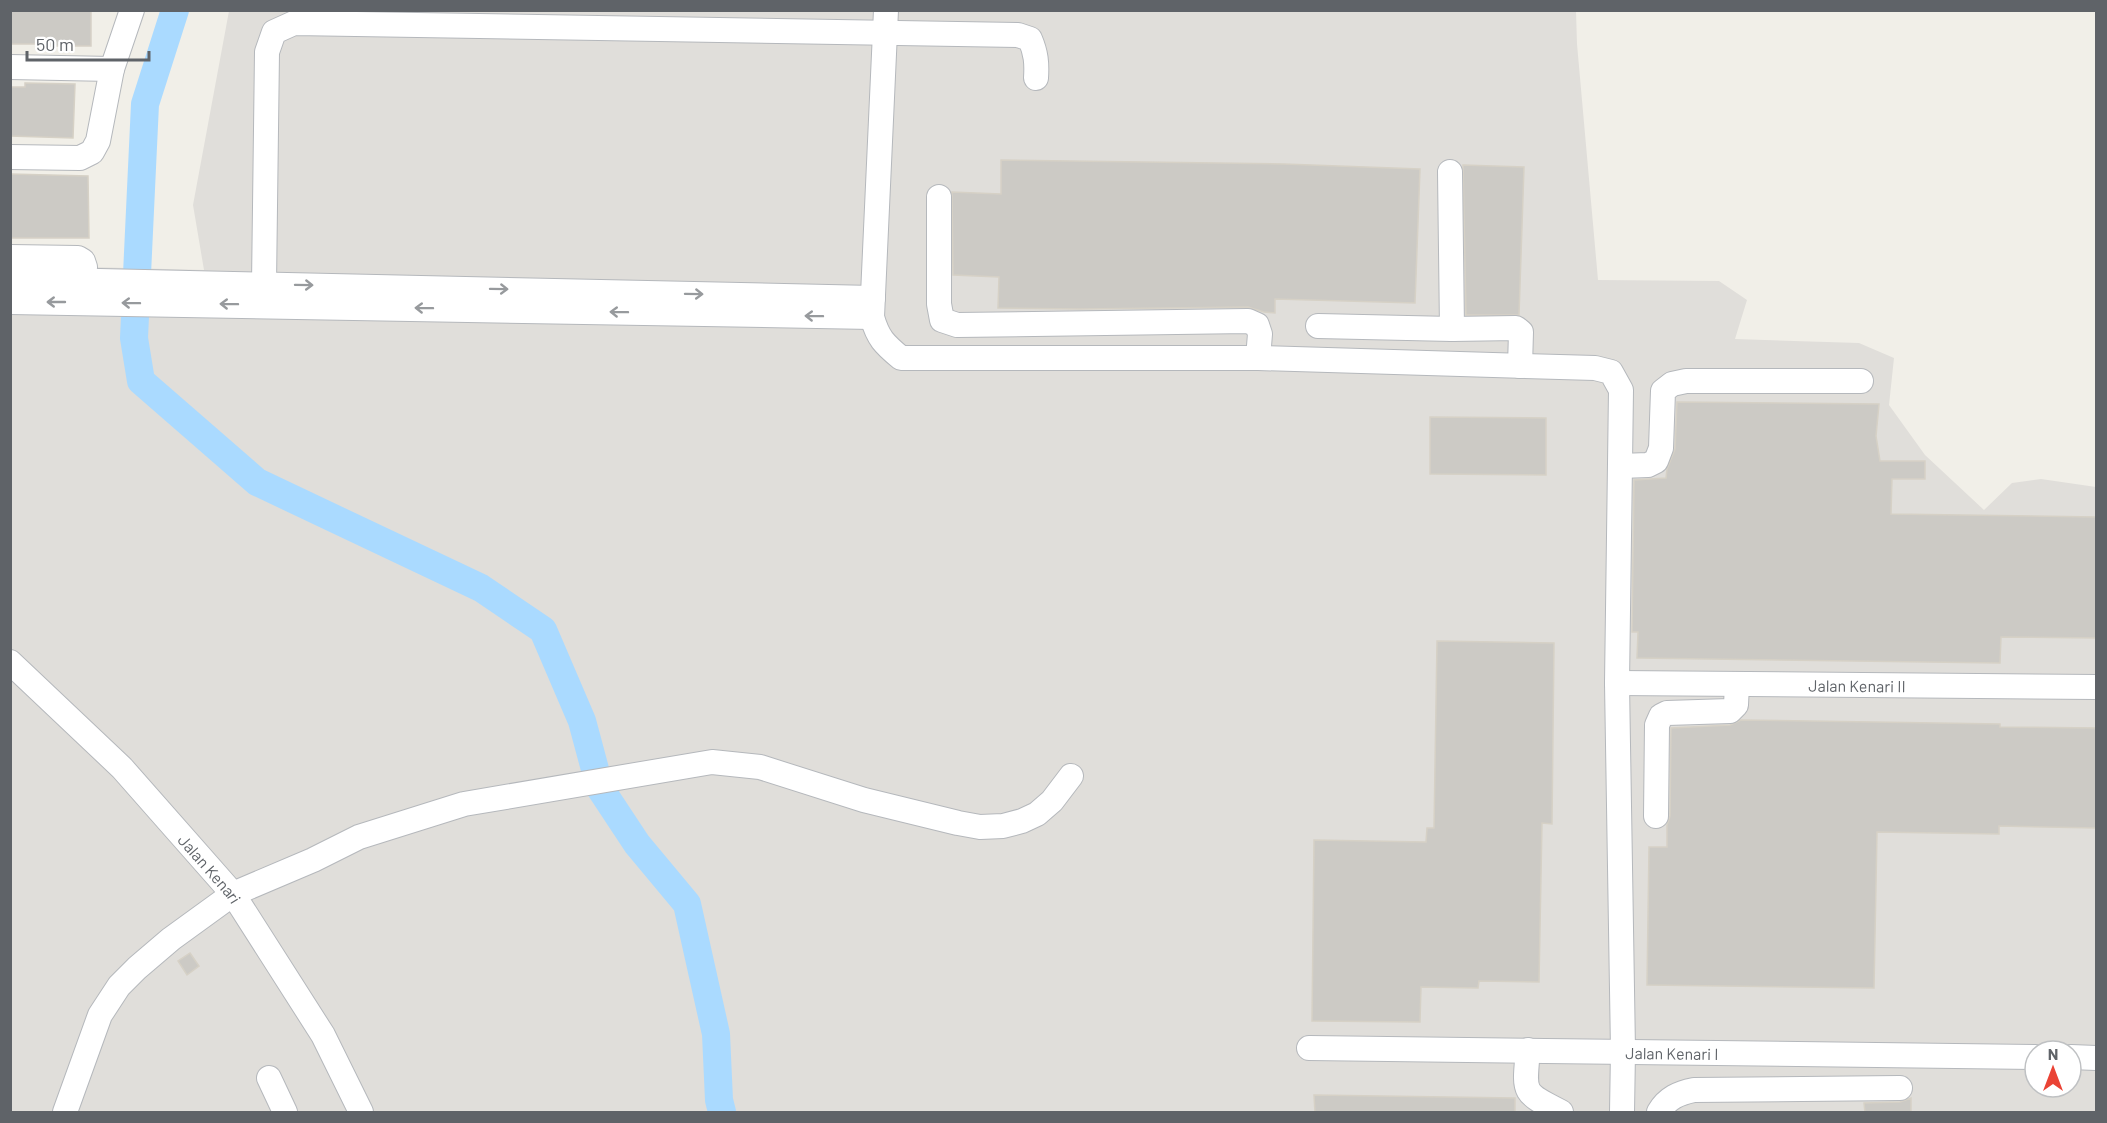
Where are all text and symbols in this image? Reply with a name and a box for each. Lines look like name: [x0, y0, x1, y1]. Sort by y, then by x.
scale bar: [27, 24, 148, 62]
text: 50 m: [36, 33, 74, 55]
one-way arrow: [294, 279, 314, 290]
one-way arrow: [489, 283, 509, 295]
one-way arrow: [684, 288, 704, 300]
one-way arrow: [47, 296, 67, 308]
one-way arrow: [121, 297, 141, 309]
one-way arrow: [219, 299, 239, 310]
one-way arrow: [414, 302, 434, 314]
one-way arrow: [609, 306, 629, 318]
one-way arrow: [804, 310, 824, 322]
street label: Jalan Kenari II: [1808, 675, 1906, 695]
street label: Jalan Kenari: [175, 830, 246, 907]
north arrow: [2023, 1039, 2083, 1099]
street label: Jalan Kenari I: [1625, 1042, 1719, 1063]
text: N: [2048, 1044, 2058, 1063]

